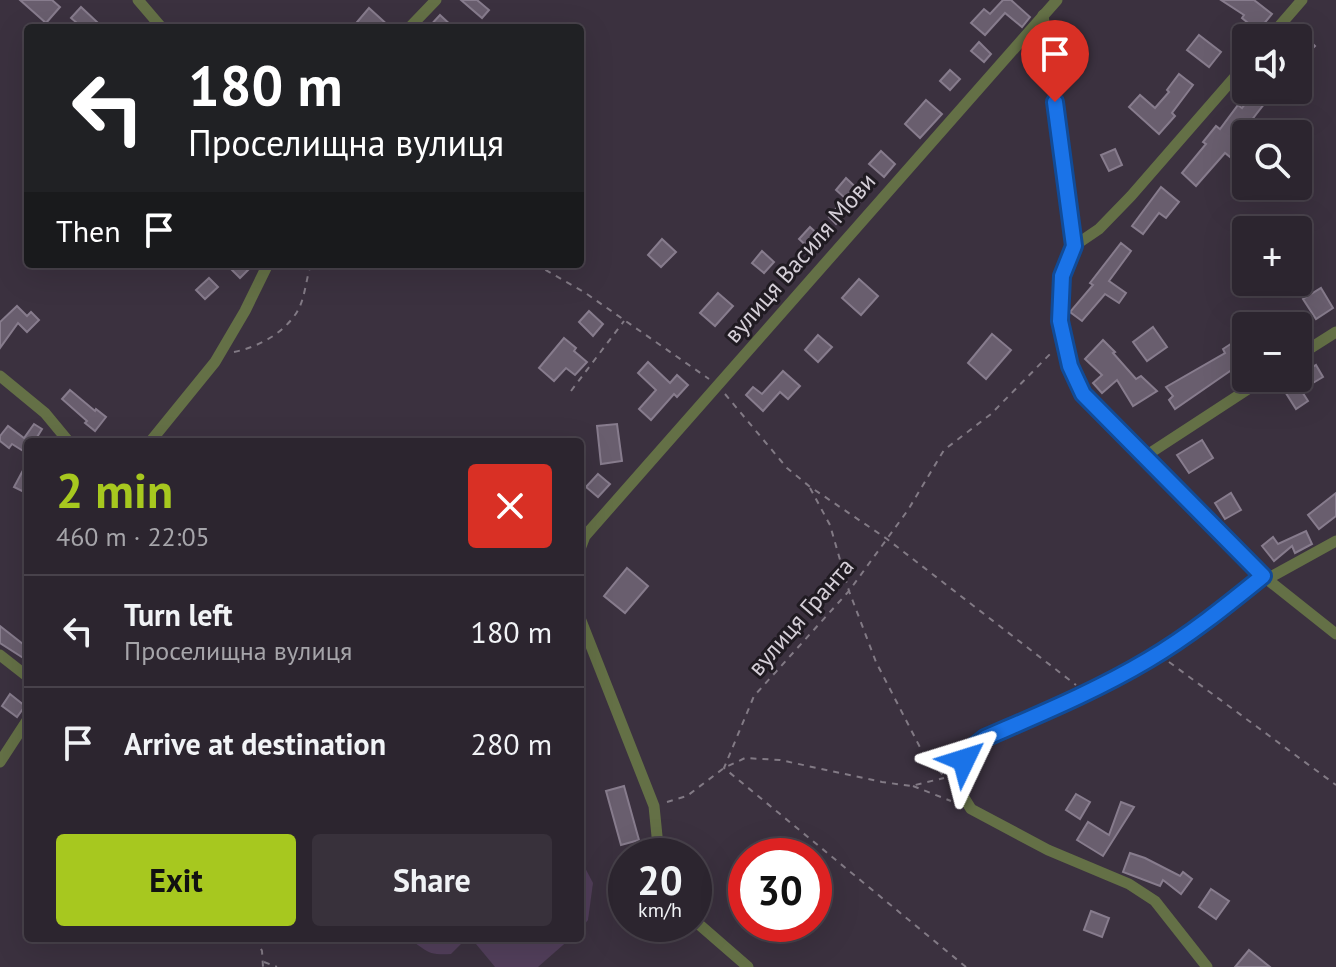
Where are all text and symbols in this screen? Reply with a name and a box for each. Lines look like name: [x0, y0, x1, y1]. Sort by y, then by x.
pin: [1021, 20, 1089, 102]
map controls: [1232, 24, 1312, 392]
button: sound: [1232, 24, 1312, 104]
icon: arrive: [1033, 32, 1077, 76]
text: 180 m: [188, 49, 343, 121]
icon: left: [56, 56, 160, 160]
text: Проселищна вулиця: [188, 119, 504, 166]
button: search: [1232, 120, 1312, 200]
street label: вулиця Василя Мови: [717, 166, 882, 349]
icon: arrive: [137, 208, 181, 252]
text: Then: [56, 211, 121, 250]
button: +: [1232, 216, 1312, 296]
button: −: [1232, 312, 1312, 392]
text: 2 min: [56, 459, 173, 521]
button: close: [468, 464, 552, 548]
text: 460 m · 22:05: [56, 520, 210, 553]
street label: вулиця Гранта: [741, 551, 860, 682]
text: Turn left: [124, 595, 232, 634]
icon: left: [56, 609, 100, 653]
text: 180 m: [471, 612, 552, 651]
text: Проселищна вулиця: [124, 634, 352, 667]
position arrow: [922, 718, 1006, 802]
icon: arrive: [56, 721, 100, 765]
text: Arrive at destination: [124, 724, 386, 763]
text: 280 m: [471, 724, 552, 763]
button: Exit: [56, 834, 296, 926]
button: Share: [312, 834, 552, 926]
speed limit sign: 30: [728, 838, 832, 942]
text: 20: [637, 854, 683, 906]
text: km/h: [638, 897, 682, 923]

